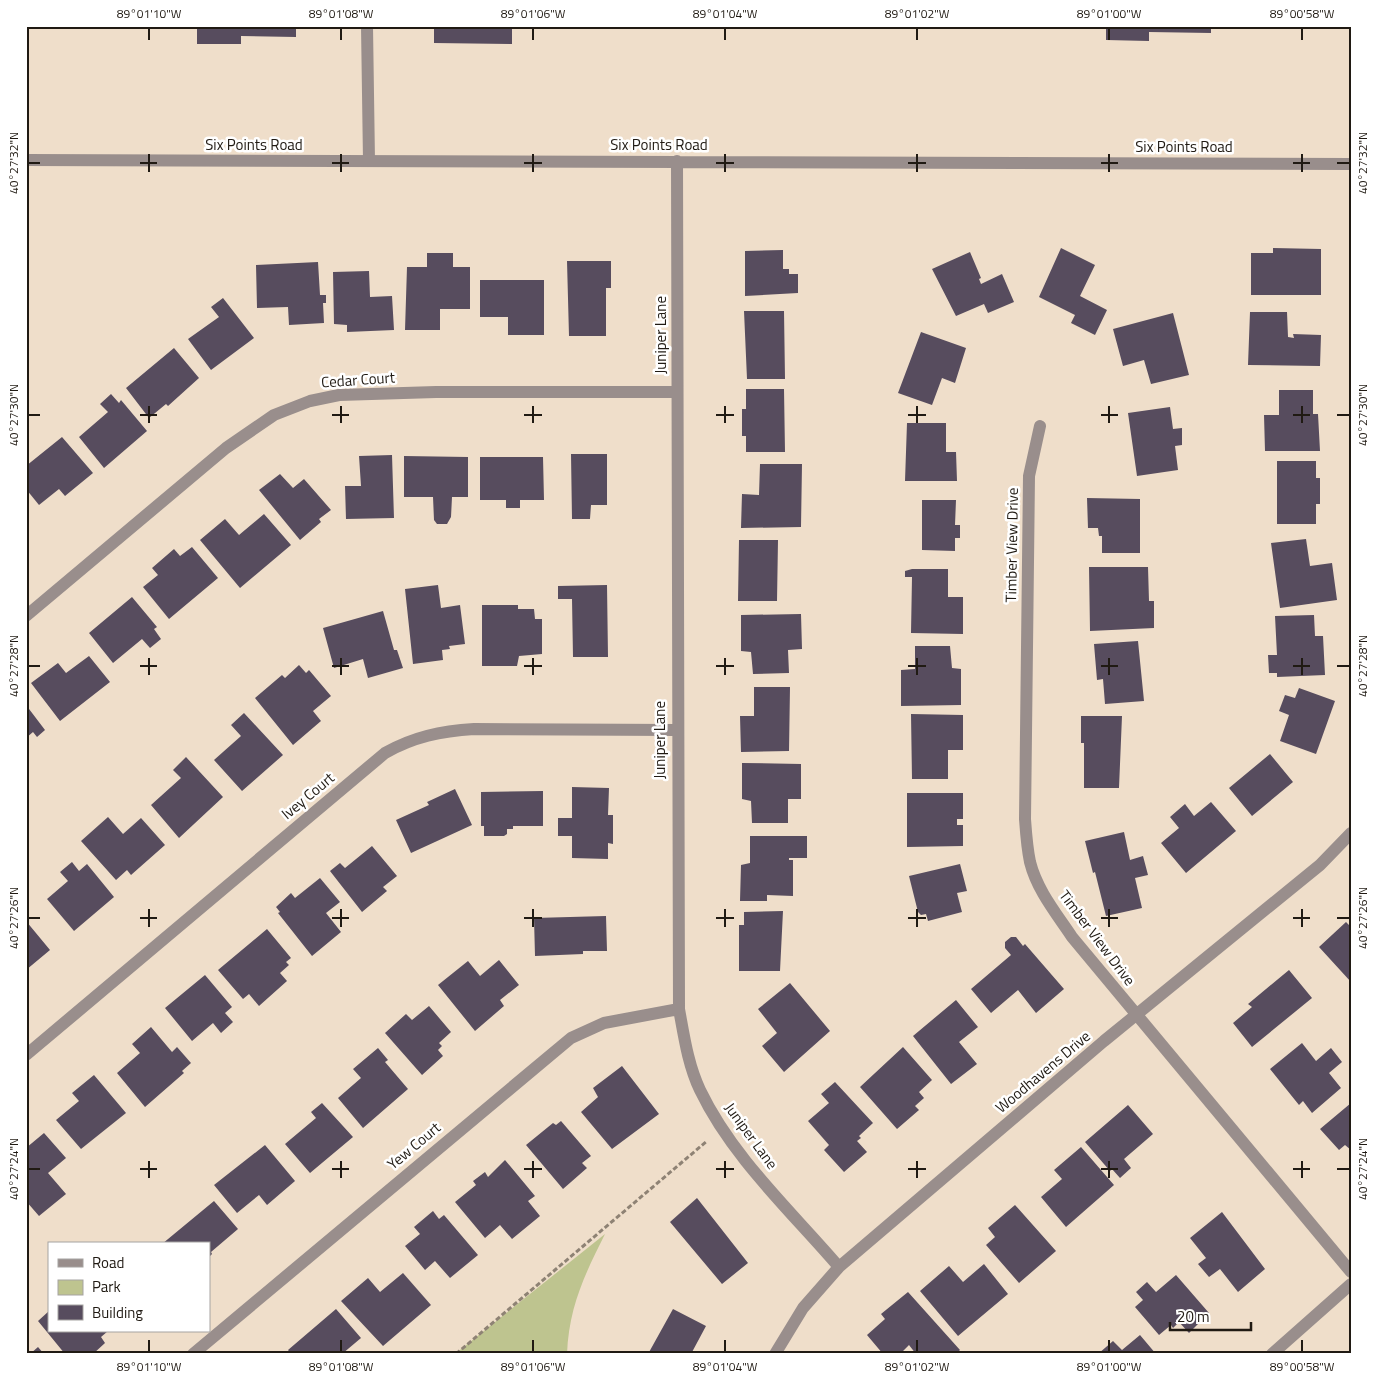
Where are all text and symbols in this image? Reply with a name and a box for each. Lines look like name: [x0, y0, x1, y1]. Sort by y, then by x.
text: 89°01'10"W: [117, 4, 182, 23]
text: 89°01'08"W: [309, 4, 374, 23]
text: 89°01'06"W: [501, 4, 566, 23]
text: 89°01'04"W: [693, 4, 758, 23]
text: 89°01'02"W: [885, 4, 950, 23]
text: 89°01'00"W: [1077, 4, 1142, 23]
text: 89°00'58"W: [1270, 4, 1335, 23]
text: 40°27'32"N: [4, 132, 23, 194]
text: 40°27'32"N: [1353, 132, 1372, 194]
street label: Six Points Road: [205, 133, 303, 156]
street label: Six Points Road: [610, 133, 708, 156]
street label: Six Points Road: [1135, 135, 1233, 158]
street label: Juniper Lane: [649, 296, 672, 374]
street label: Cedar Court: [320, 365, 396, 394]
text: 40°27'30"N: [4, 384, 23, 446]
text: 40°27'30"N: [1353, 384, 1372, 446]
street label: Timber View Drive: [999, 487, 1024, 603]
text: 40°27'28"N: [4, 635, 23, 697]
text: 40°27'28"N: [1353, 635, 1372, 697]
street label: Juniper Lane: [648, 701, 671, 779]
street label: Ivey Court: [276, 766, 340, 825]
street label: Timber View Drive: [1054, 885, 1141, 990]
text: 40°27'26"N: [4, 887, 23, 949]
text: 40°27'26"N: [1353, 887, 1372, 949]
street label: Woodhavens Drive: [990, 1025, 1095, 1118]
street label: Juniper Lane: [719, 1097, 784, 1174]
street label: Yew Court: [382, 1116, 446, 1175]
text: 40°27'24"N: [4, 1138, 23, 1200]
text: 40°27'24"N: [1353, 1138, 1372, 1200]
legend: [48, 1242, 210, 1332]
text: Road: [92, 1251, 124, 1274]
text: Park: [92, 1275, 121, 1298]
scale bar: [1170, 1300, 1251, 1332]
text: Building: [92, 1301, 143, 1324]
text: 20 m: [1177, 1305, 1210, 1328]
text: 89°01'10"W: [117, 1357, 182, 1376]
text: 89°01'08"W: [309, 1357, 374, 1376]
text: 89°01'06"W: [501, 1357, 566, 1376]
text: 89°01'04"W: [693, 1357, 758, 1376]
text: 89°01'02"W: [885, 1357, 950, 1376]
text: 89°01'00"W: [1077, 1357, 1142, 1376]
text: 89°00'58"W: [1270, 1357, 1335, 1376]

